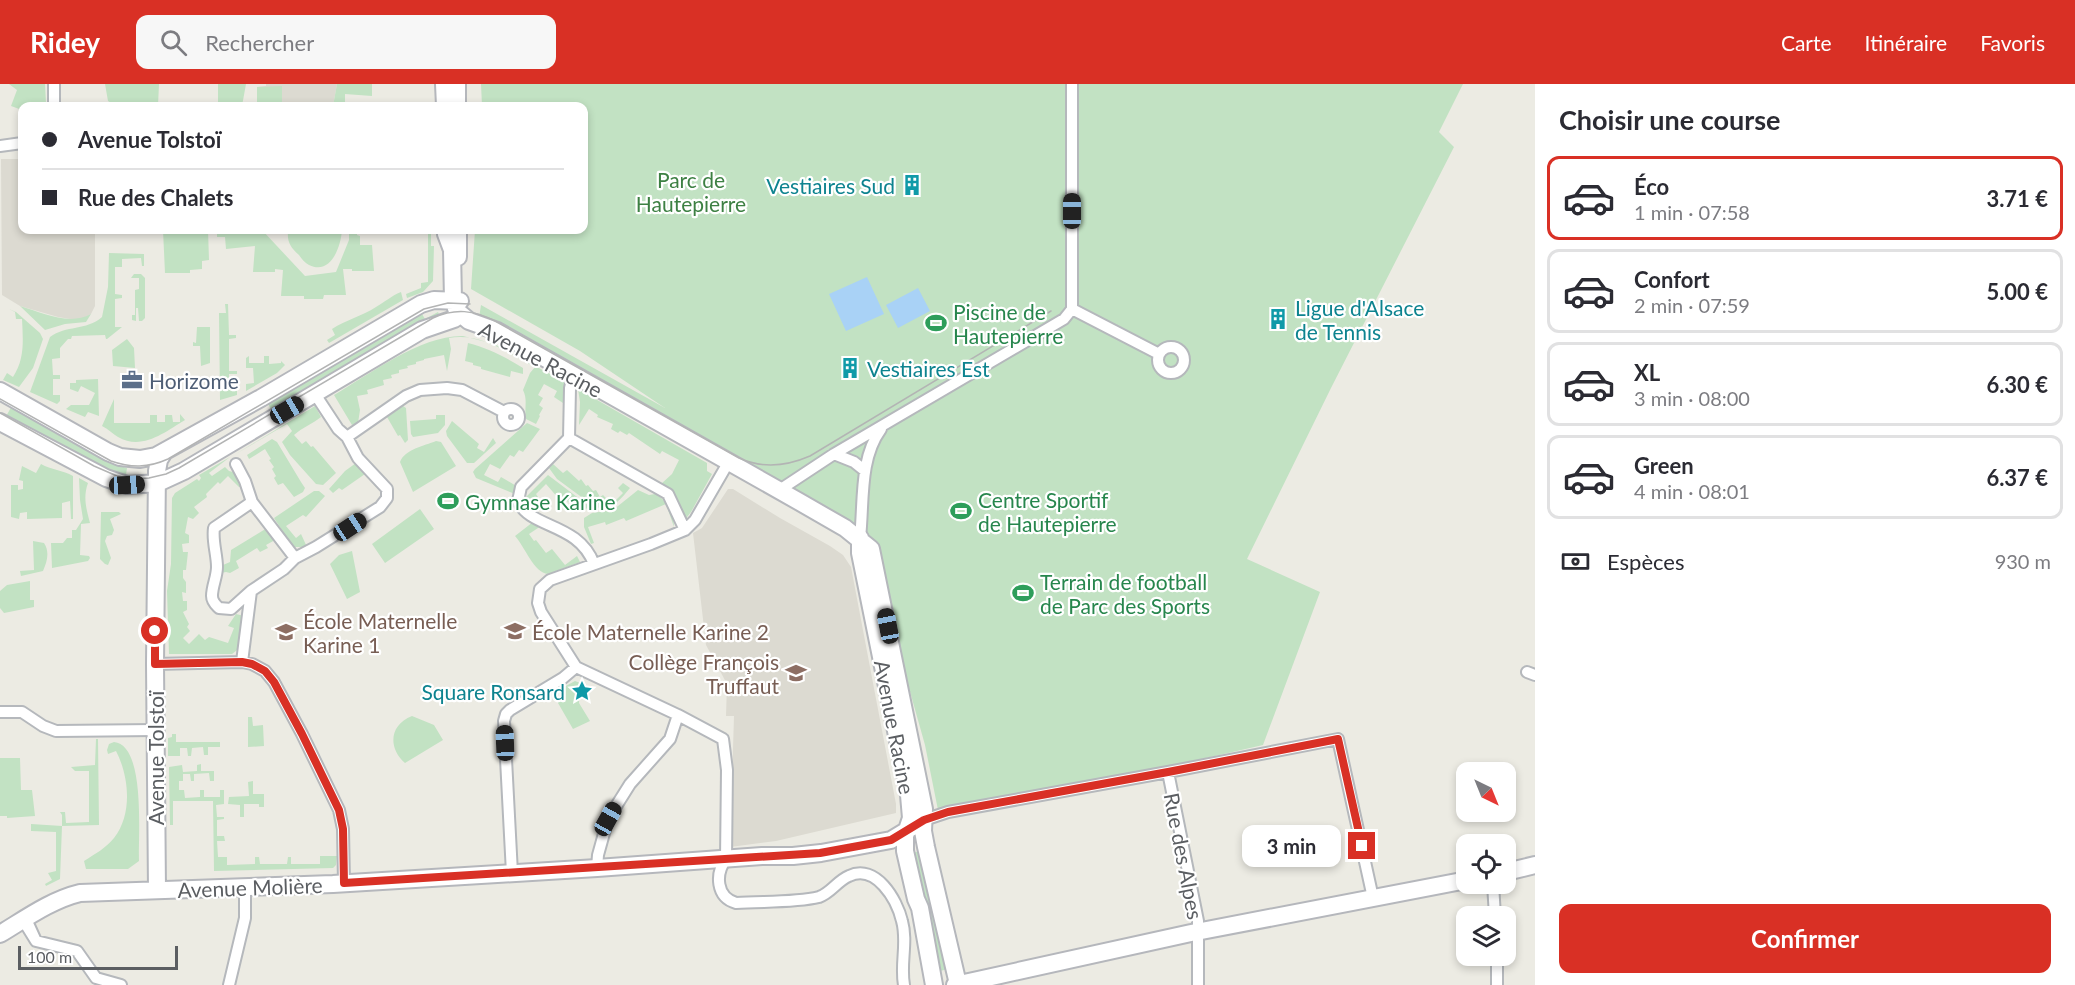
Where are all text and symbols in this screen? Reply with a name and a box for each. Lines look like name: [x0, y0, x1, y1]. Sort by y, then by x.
search box: [136, 15, 556, 69]
text: Ridey: [30, 25, 100, 59]
icon: search: [157, 26, 190, 59]
text: Rechercher: [205, 29, 314, 56]
text: Carte: [1781, 30, 1832, 55]
text: Itinéraire: [1865, 30, 1947, 55]
text: Favoris: [1980, 30, 2045, 55]
text: Choisir une course: [1559, 103, 1781, 136]
text: Avenue Tolstoï: [78, 126, 221, 153]
park label: Parc de Hautepierre: [636, 167, 746, 216]
icon: car: [1562, 171, 1616, 225]
place label: Vestiaires Sud: [766, 173, 895, 198]
building icon: Vestiaires Sud: [900, 173, 924, 197]
text: Éco: [1634, 173, 1669, 200]
text: Rue des Chalets: [78, 184, 234, 211]
text: 3.71 €: [1986, 185, 2048, 212]
car: [1063, 193, 1081, 229]
text: 1 min · 07:58: [1634, 200, 1750, 224]
icon: car: [1562, 264, 1616, 318]
text: Confort: [1634, 266, 1710, 293]
text: 5.00 €: [1986, 278, 2048, 305]
text: 2 min · 07:59: [1634, 293, 1750, 317]
place label: Ligue d'Alsace de Tennis: [1295, 295, 1424, 344]
place label: Piscine de Hautepierre: [953, 299, 1063, 348]
building icon: Ligue d'Alsace de Tennis: [1266, 307, 1290, 331]
sports icon: Piscine de Hautepierre: [924, 311, 948, 335]
street label: Avenue Racine: [475, 316, 607, 402]
building icon: Vestiaires Est: [838, 356, 862, 380]
place label: Vestiaires Est: [867, 356, 990, 381]
icon: car: [1562, 357, 1616, 411]
text: XL: [1634, 359, 1660, 386]
office icon: Horizome: [120, 368, 144, 392]
place label: Horizome: [149, 368, 239, 393]
text: 6.30 €: [1986, 371, 2048, 398]
text: 3 min · 08:00: [1634, 386, 1750, 410]
car: [267, 393, 307, 427]
icon: car: [1562, 450, 1616, 504]
text: Green: [1634, 452, 1694, 479]
text: 6.37 €: [1986, 464, 2048, 491]
car: [109, 475, 145, 495]
text: 4 min · 08:01: [1634, 479, 1750, 503]
place label: Centre Sportif de Hautepierre: [978, 487, 1117, 536]
sports icon: Gymnase Karine: [436, 489, 460, 513]
place label: Gymnase Karine: [465, 489, 616, 514]
sports icon: Centre Sportif de Hautepierre: [949, 499, 973, 523]
car: [330, 510, 370, 544]
icon: cash: [1559, 545, 1592, 578]
text: Espèces: [1607, 548, 1684, 575]
text: 930 m: [1995, 549, 2051, 573]
place label: Terrain de football de Parc des Sports: [1040, 569, 1210, 618]
sports icon: Terrain de football de Parc des Sports: [1011, 581, 1035, 605]
car: [876, 607, 900, 645]
place label: École Maternelle Karine 1: [303, 608, 457, 657]
route start: [141, 617, 168, 644]
school or university icon: École Maternelle Karine 2: [503, 619, 527, 643]
place label: École Maternelle Karine 2: [532, 619, 769, 644]
school or university icon: École Maternelle Karine 1: [274, 620, 298, 644]
place label: Collège François Truffaut: [629, 649, 779, 698]
street label: Avenue Racine: [870, 658, 920, 796]
school or university icon: Collège François Truffaut: [784, 661, 808, 685]
place label: Square Ronsard: [421, 679, 565, 704]
place icon: Square Ronsard: [570, 679, 594, 703]
street label: Avenue Tolstoï: [143, 690, 168, 825]
car: [495, 725, 515, 761]
north arrow: [1456, 762, 1516, 822]
map controls: [1456, 762, 1516, 966]
street label: Rue des Alpes: [1159, 790, 1209, 922]
car: [591, 799, 625, 839]
callout: 3 min: [1242, 825, 1341, 867]
route end: [1348, 832, 1375, 859]
text: 3 min: [1267, 834, 1316, 858]
button: locate: [1456, 834, 1516, 894]
street label: Avenue Molière: [177, 872, 323, 902]
button: Confirmer: [1559, 904, 2051, 973]
button: layers: [1456, 906, 1516, 966]
scale bar: [18, 943, 178, 970]
text: 100 m: [27, 947, 72, 966]

